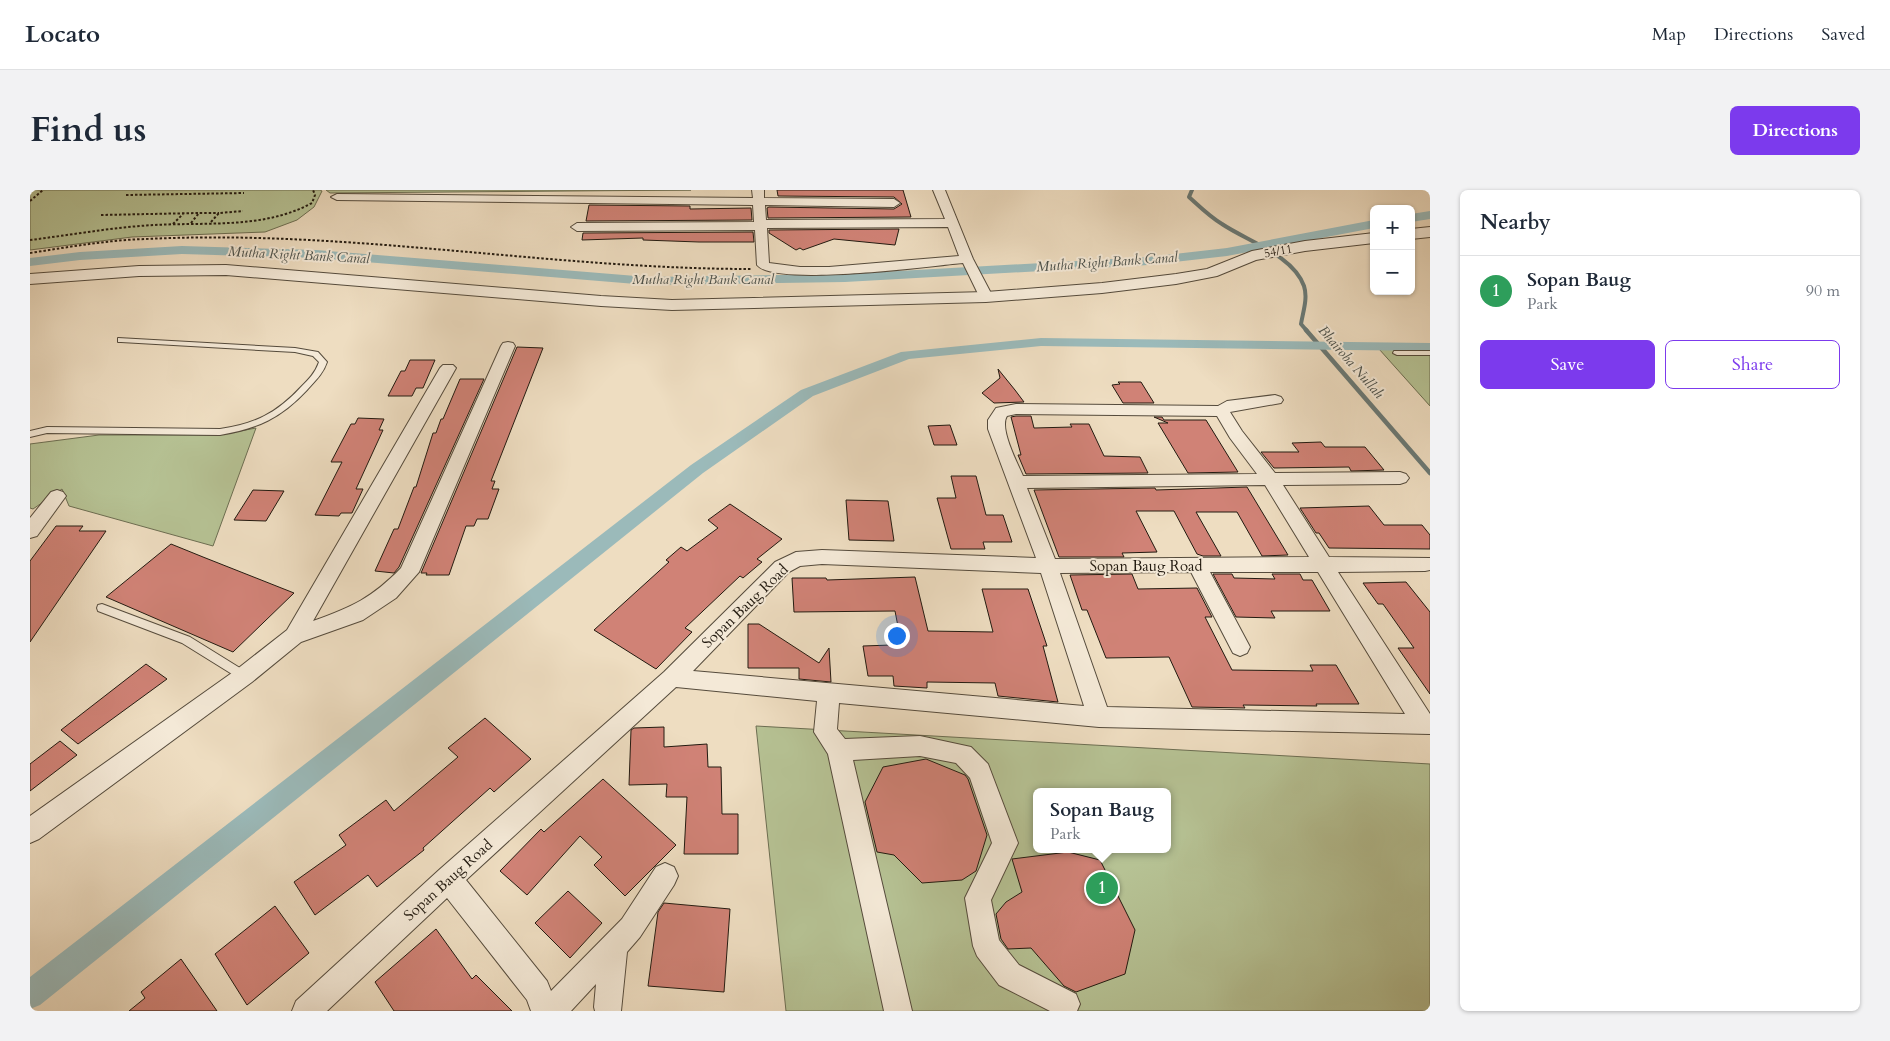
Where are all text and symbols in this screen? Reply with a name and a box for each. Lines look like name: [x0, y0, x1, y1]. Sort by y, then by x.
text: Locato: [25, 18, 100, 51]
text: Map: [1652, 22, 1686, 47]
text: Directions: [1714, 22, 1793, 47]
text: Saved: [1821, 22, 1865, 47]
text: Find us: [30, 106, 146, 154]
button: Directions: [1730, 106, 1860, 155]
map controls: [1370, 205, 1415, 295]
button: +: [1370, 205, 1415, 250]
text: Nearby: [1480, 208, 1551, 237]
street label: 54/11: [1263, 241, 1293, 261]
water label: Mutha Right Bank Canal: [228, 242, 372, 268]
water label: Mutha Right Bank Canal: [1035, 247, 1180, 276]
button: −: [1370, 250, 1415, 295]
text: Sopan Baug: [1527, 267, 1631, 293]
water label: Mutha Right Bank Canal: [632, 270, 775, 289]
text: 1: [1492, 280, 1500, 302]
text: 90 m: [1806, 280, 1840, 302]
text: Park: [1527, 293, 1558, 315]
water label: Bhairoba Nullah: [1314, 321, 1388, 403]
button: Save: [1480, 340, 1655, 389]
button: Share: [1665, 340, 1840, 389]
street label: Sopan Baug Road: [1090, 556, 1202, 576]
street label: Sopan Baug Road: [697, 560, 793, 652]
your location: [884, 623, 910, 649]
popup: [1033, 788, 1171, 853]
text: Sopan Baug: [1050, 797, 1154, 823]
text: Park: [1050, 823, 1081, 845]
street label: Sopan Baug Road: [399, 835, 497, 925]
pin: 1: [1086, 869, 1118, 907]

